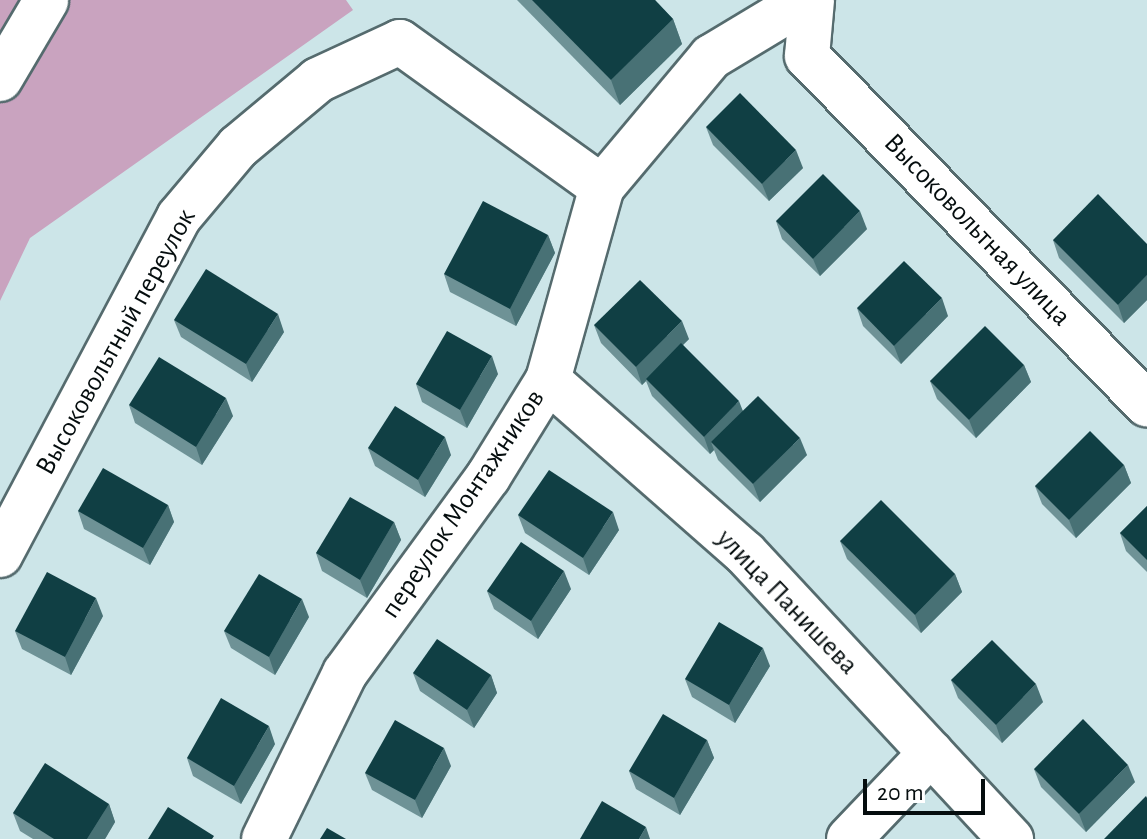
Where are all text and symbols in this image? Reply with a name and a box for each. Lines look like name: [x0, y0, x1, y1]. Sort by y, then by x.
street label: Высоковольтная улица: [876, 127, 1078, 333]
street label: Высоковольтный переулок: [29, 203, 203, 481]
street label: переулок Монтажников: [374, 383, 552, 625]
street label: улица Панишева: [709, 522, 865, 682]
scale bar: [867, 763, 989, 813]
text: 20 m: [877, 781, 924, 805]

